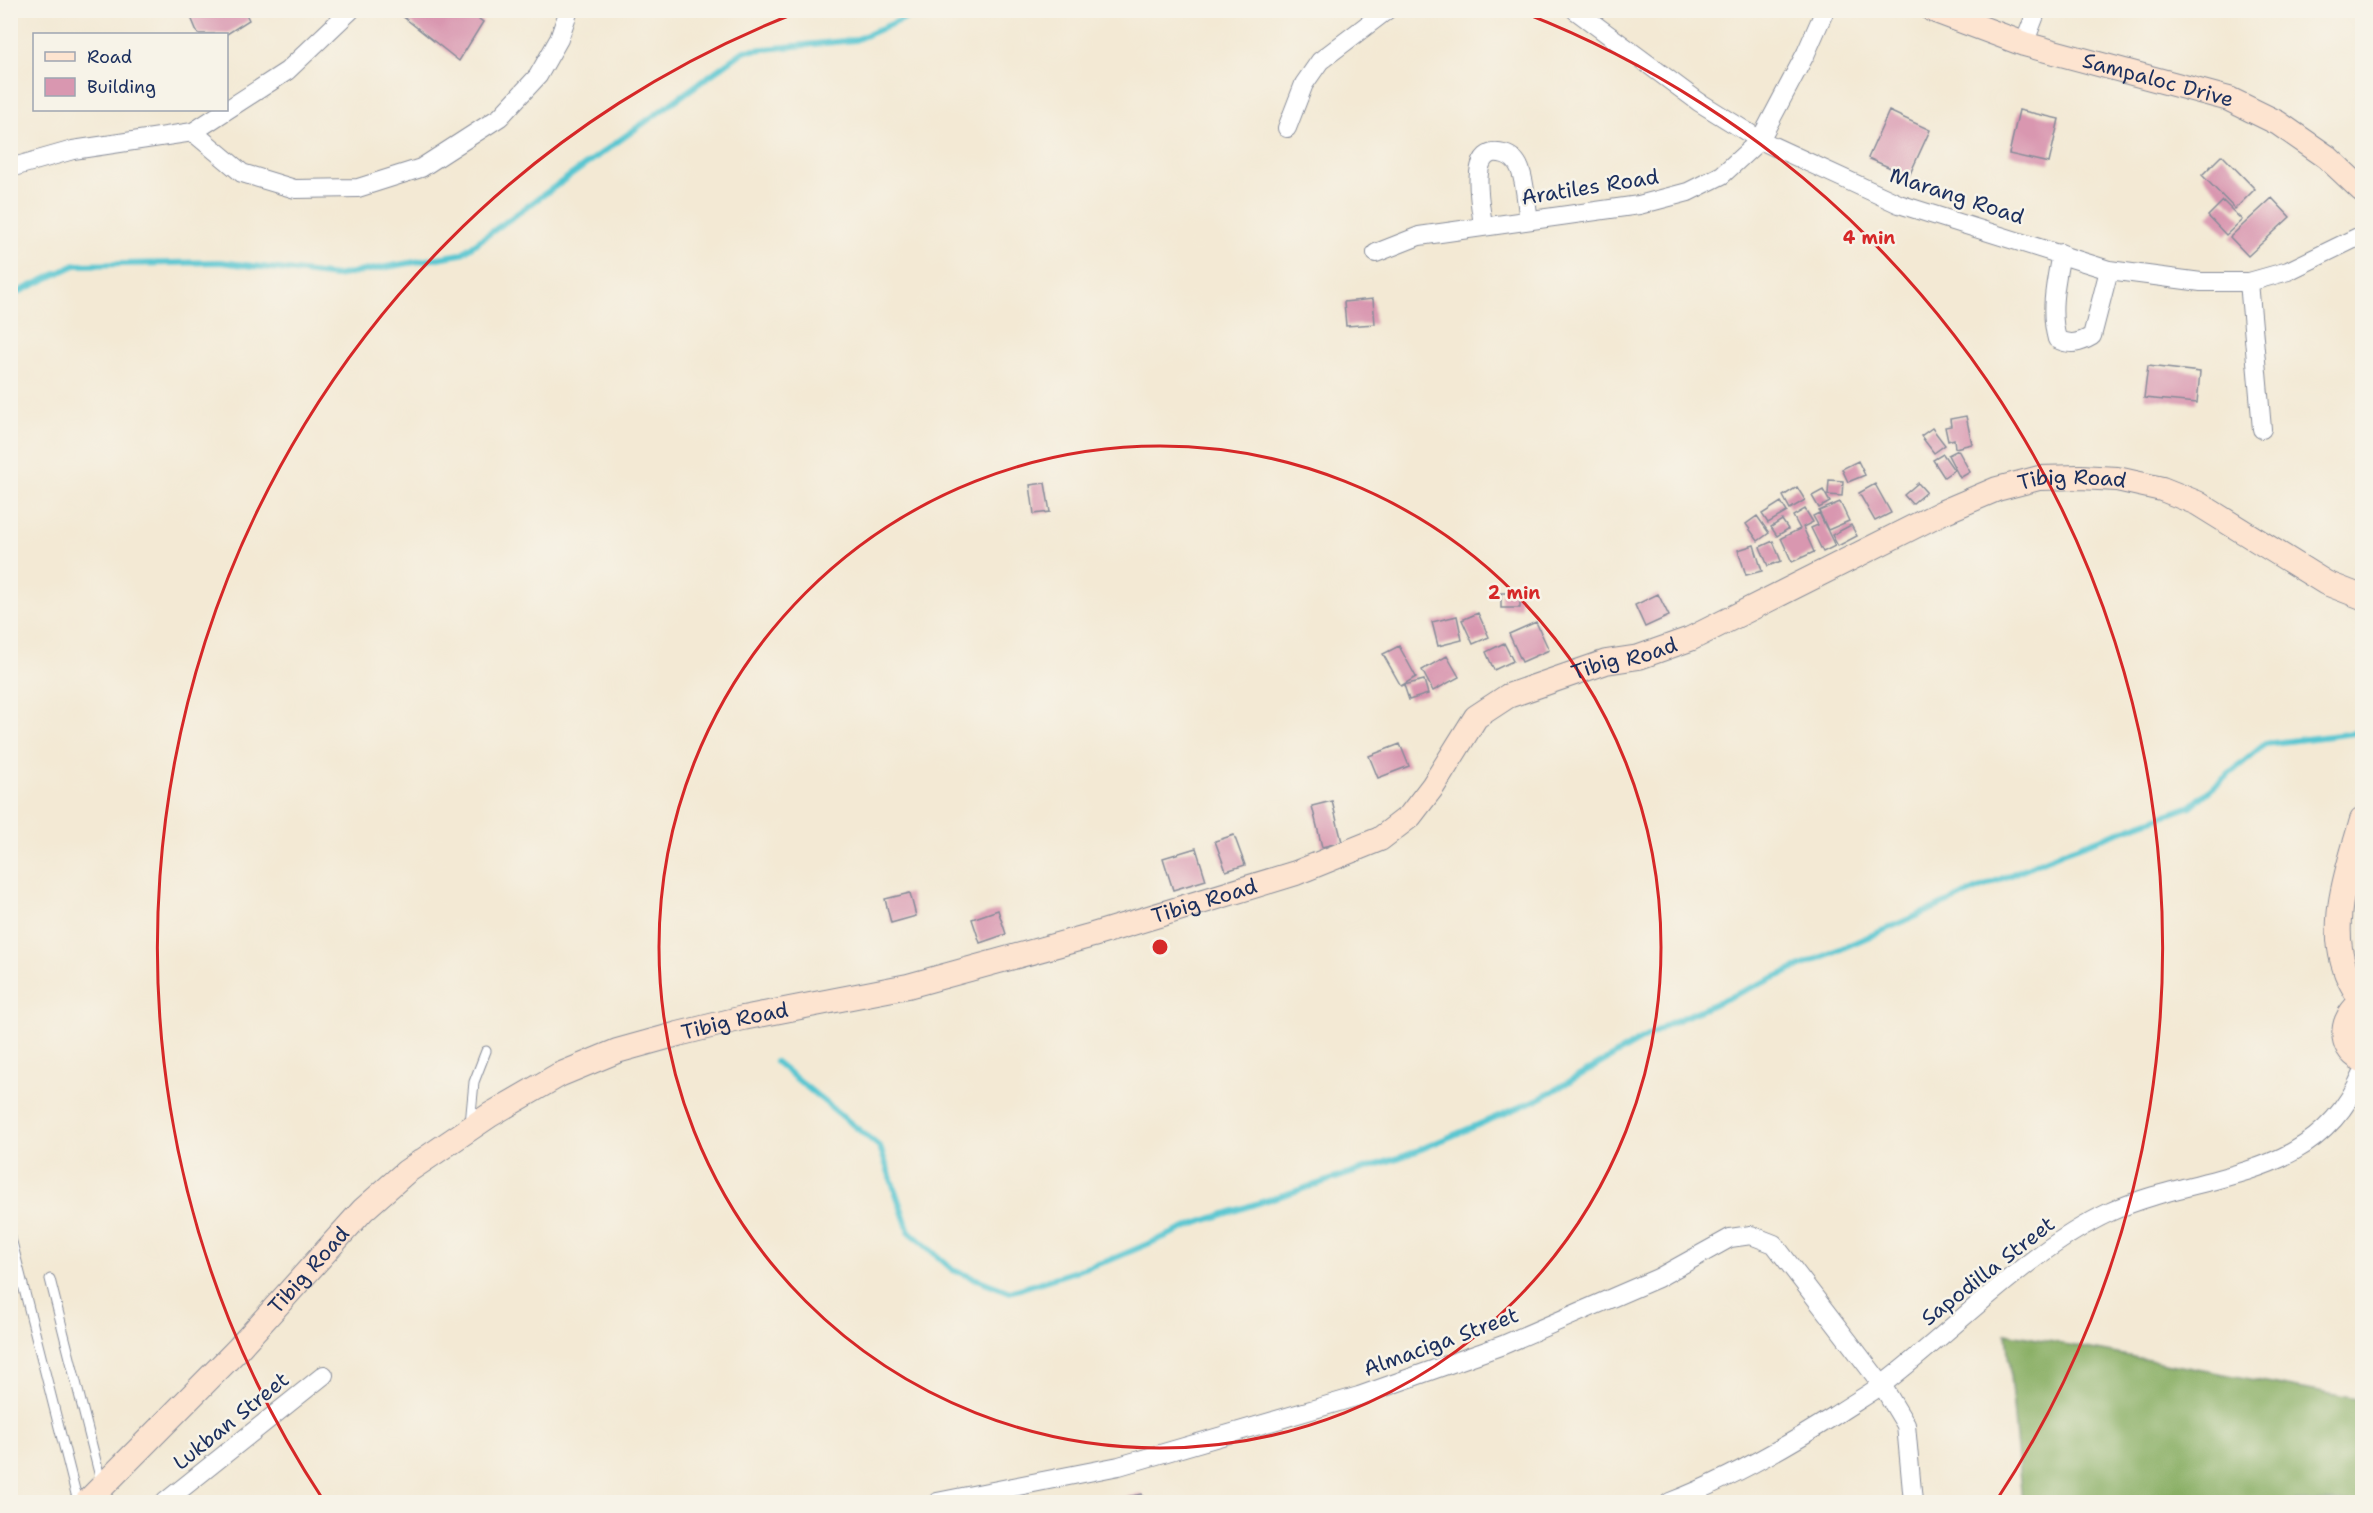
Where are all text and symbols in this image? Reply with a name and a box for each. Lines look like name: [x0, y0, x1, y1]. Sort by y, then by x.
legend: [33, 33, 228, 111]
text: Road: [87, 45, 132, 69]
street label: Sampaloc Drive: [2079, 46, 2237, 114]
text: Building: [87, 75, 156, 99]
street label: Marang Road: [1886, 161, 2028, 231]
street label: Aratiles Road: [1519, 162, 1661, 212]
text: 4 min: [1843, 226, 1895, 250]
street label: Tibig Road: [2015, 463, 2129, 497]
text: 2 min: [1488, 581, 1540, 605]
street label: Tibig Road: [1568, 631, 1681, 687]
street label: Tibig Road: [1148, 872, 1261, 930]
centre of rings: [1150, 937, 1170, 957]
street label: Tibig Road: [678, 996, 791, 1047]
street label: Sapodilla Street: [1915, 1210, 2061, 1332]
street label: Tibig Road: [262, 1220, 356, 1320]
street label: Almaciga Street: [1360, 1301, 1522, 1383]
street label: Lukban Street: [167, 1366, 295, 1476]

